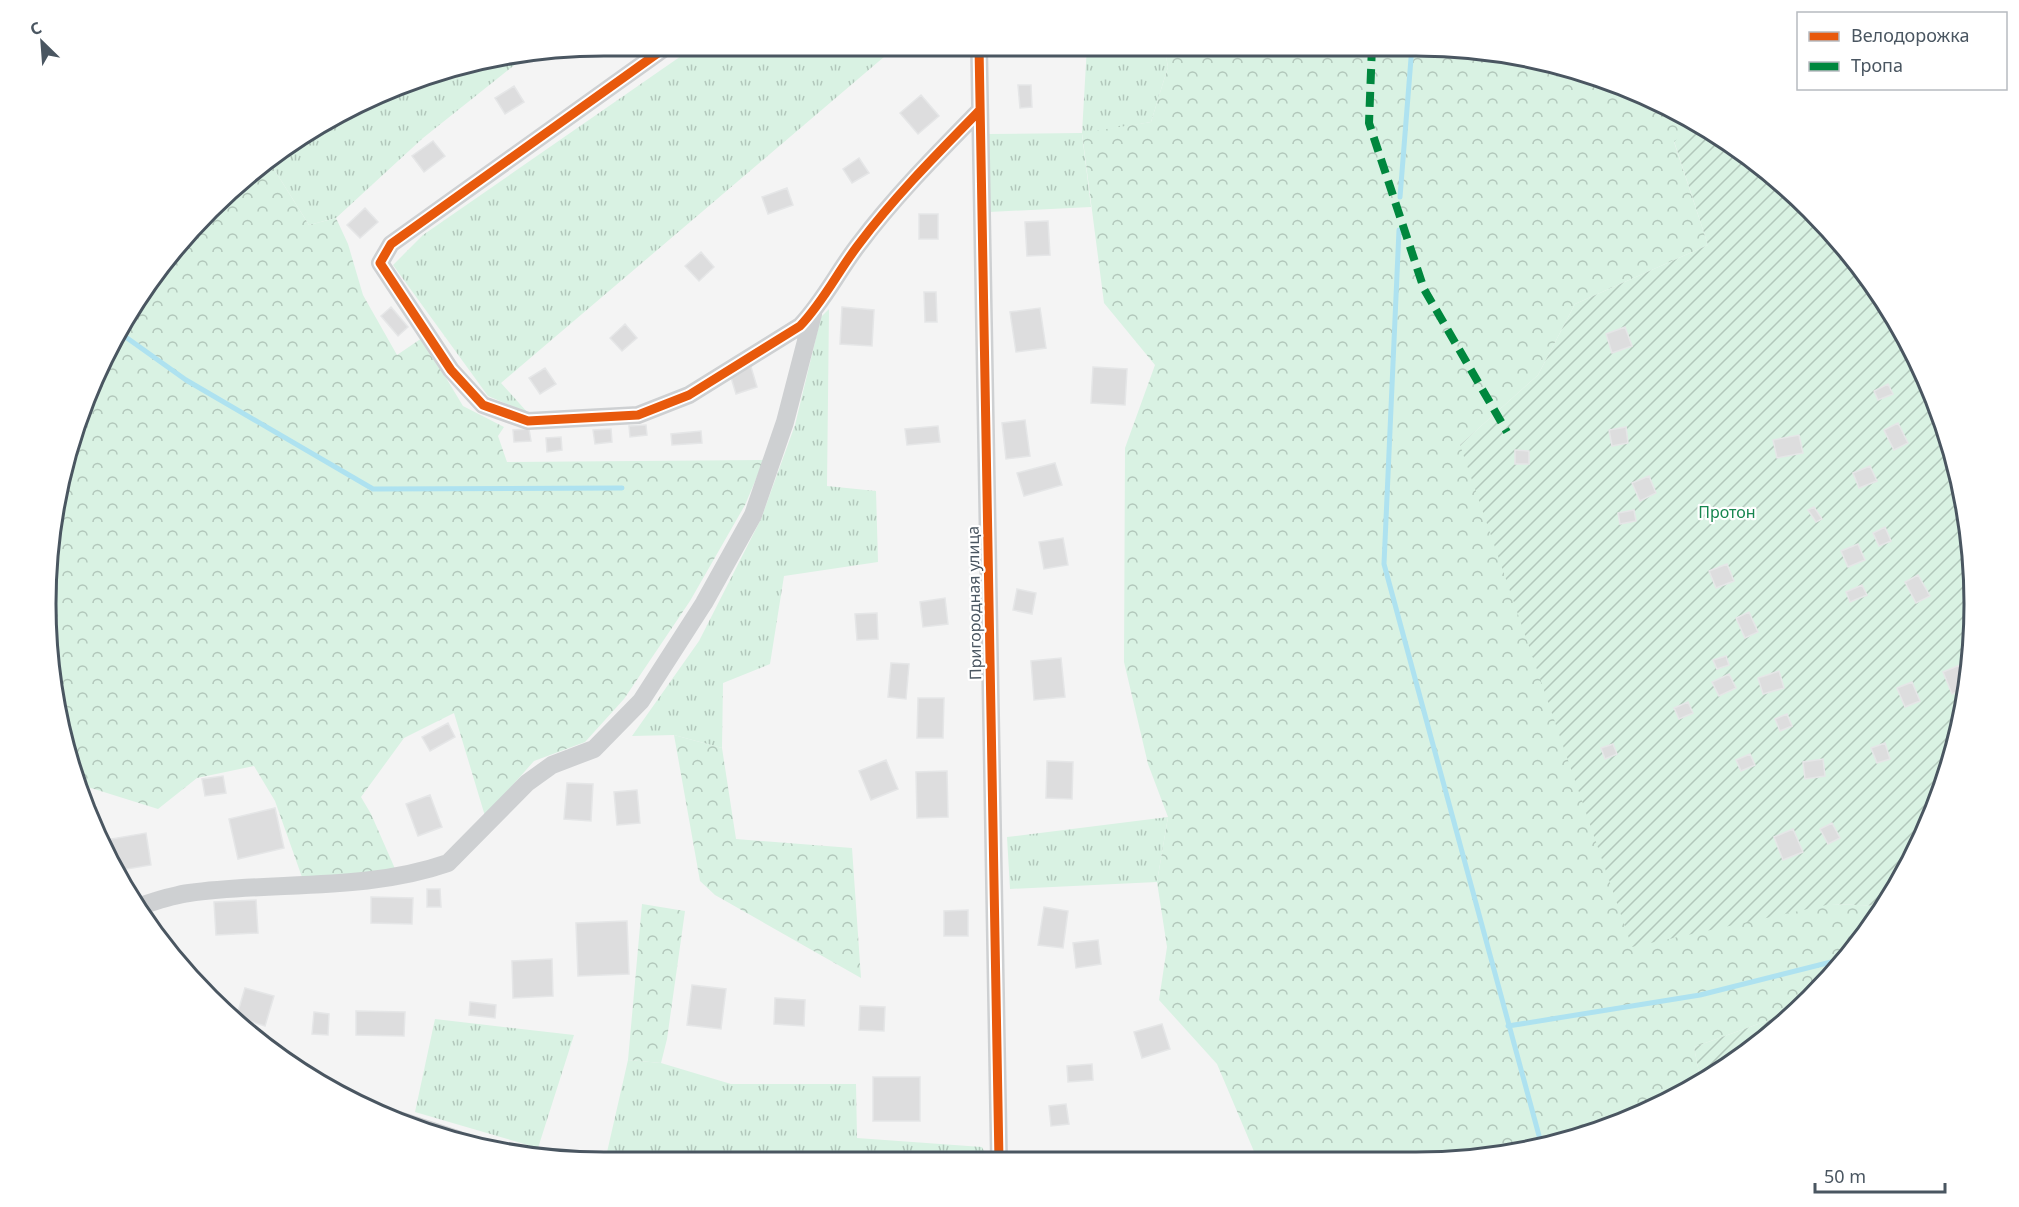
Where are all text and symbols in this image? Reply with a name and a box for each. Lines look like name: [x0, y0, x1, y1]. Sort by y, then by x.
north arrow: [12, 12, 72, 72]
legend: [1797, 12, 2007, 90]
text: С: [26, 16, 45, 41]
text: Велодорожка: [1851, 23, 1969, 47]
text: Тропа: [1851, 53, 1903, 77]
park label: Протон: [1698, 501, 1756, 523]
street label: Пригородная улица: [962, 526, 986, 680]
scale bar: [1815, 1156, 1946, 1194]
text: 50 m: [1824, 1164, 1866, 1188]

